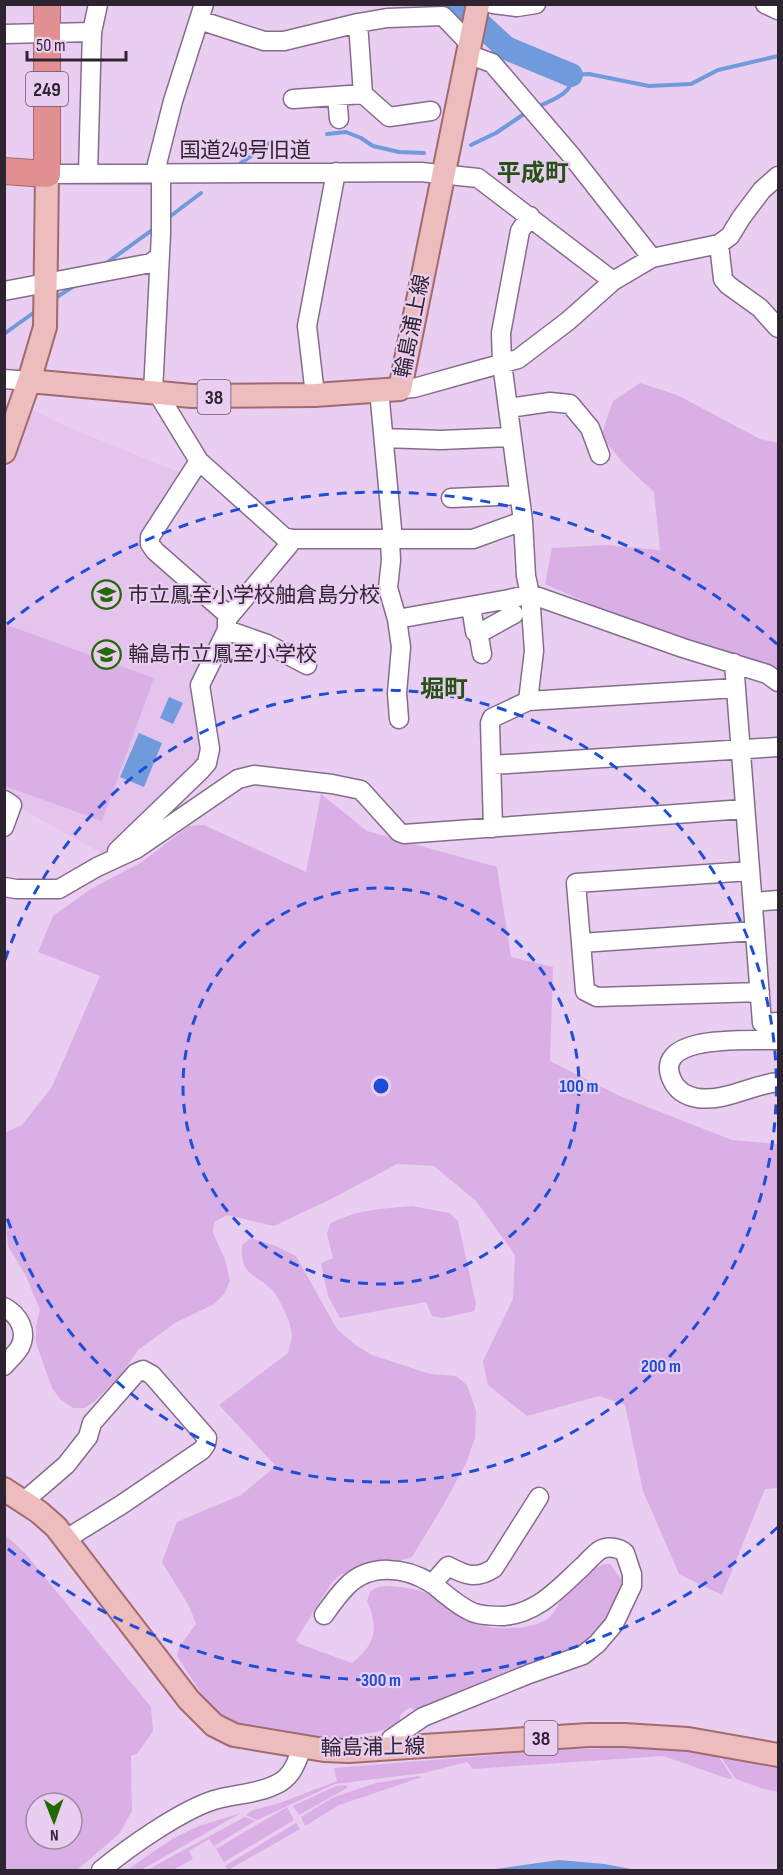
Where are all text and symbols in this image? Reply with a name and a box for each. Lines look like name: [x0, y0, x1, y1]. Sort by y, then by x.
scale bar: [27, 24, 126, 62]
text: 50 m: [36, 35, 66, 56]
road number: 249: [26, 72, 68, 106]
street label: 国道249号旧道: [179, 138, 311, 163]
district label: 平成町: [497, 159, 569, 188]
street label: 輪島浦上線: [390, 272, 435, 380]
road number: 38: [198, 380, 230, 414]
school or university icon: 市立鳳至小学校舳倉島分校: [91, 579, 123, 611]
place label: 市立鳳至小学校舳倉島分校: [128, 583, 380, 608]
school or university icon: 輪島市立鳳至小学校: [91, 638, 123, 670]
place label: 輪島市立鳳至小学校: [128, 642, 317, 667]
district label: 堀町: [420, 675, 468, 704]
centre of rings: [371, 1076, 391, 1096]
text: 100 m: [560, 1076, 599, 1097]
text: 200 m: [641, 1356, 681, 1377]
text: 300 m: [361, 1670, 401, 1691]
road number: 38: [524, 1721, 558, 1755]
street label: 輪島浦上線: [320, 1734, 426, 1761]
north arrow: [24, 1791, 84, 1851]
text: N: [50, 1825, 59, 1844]

